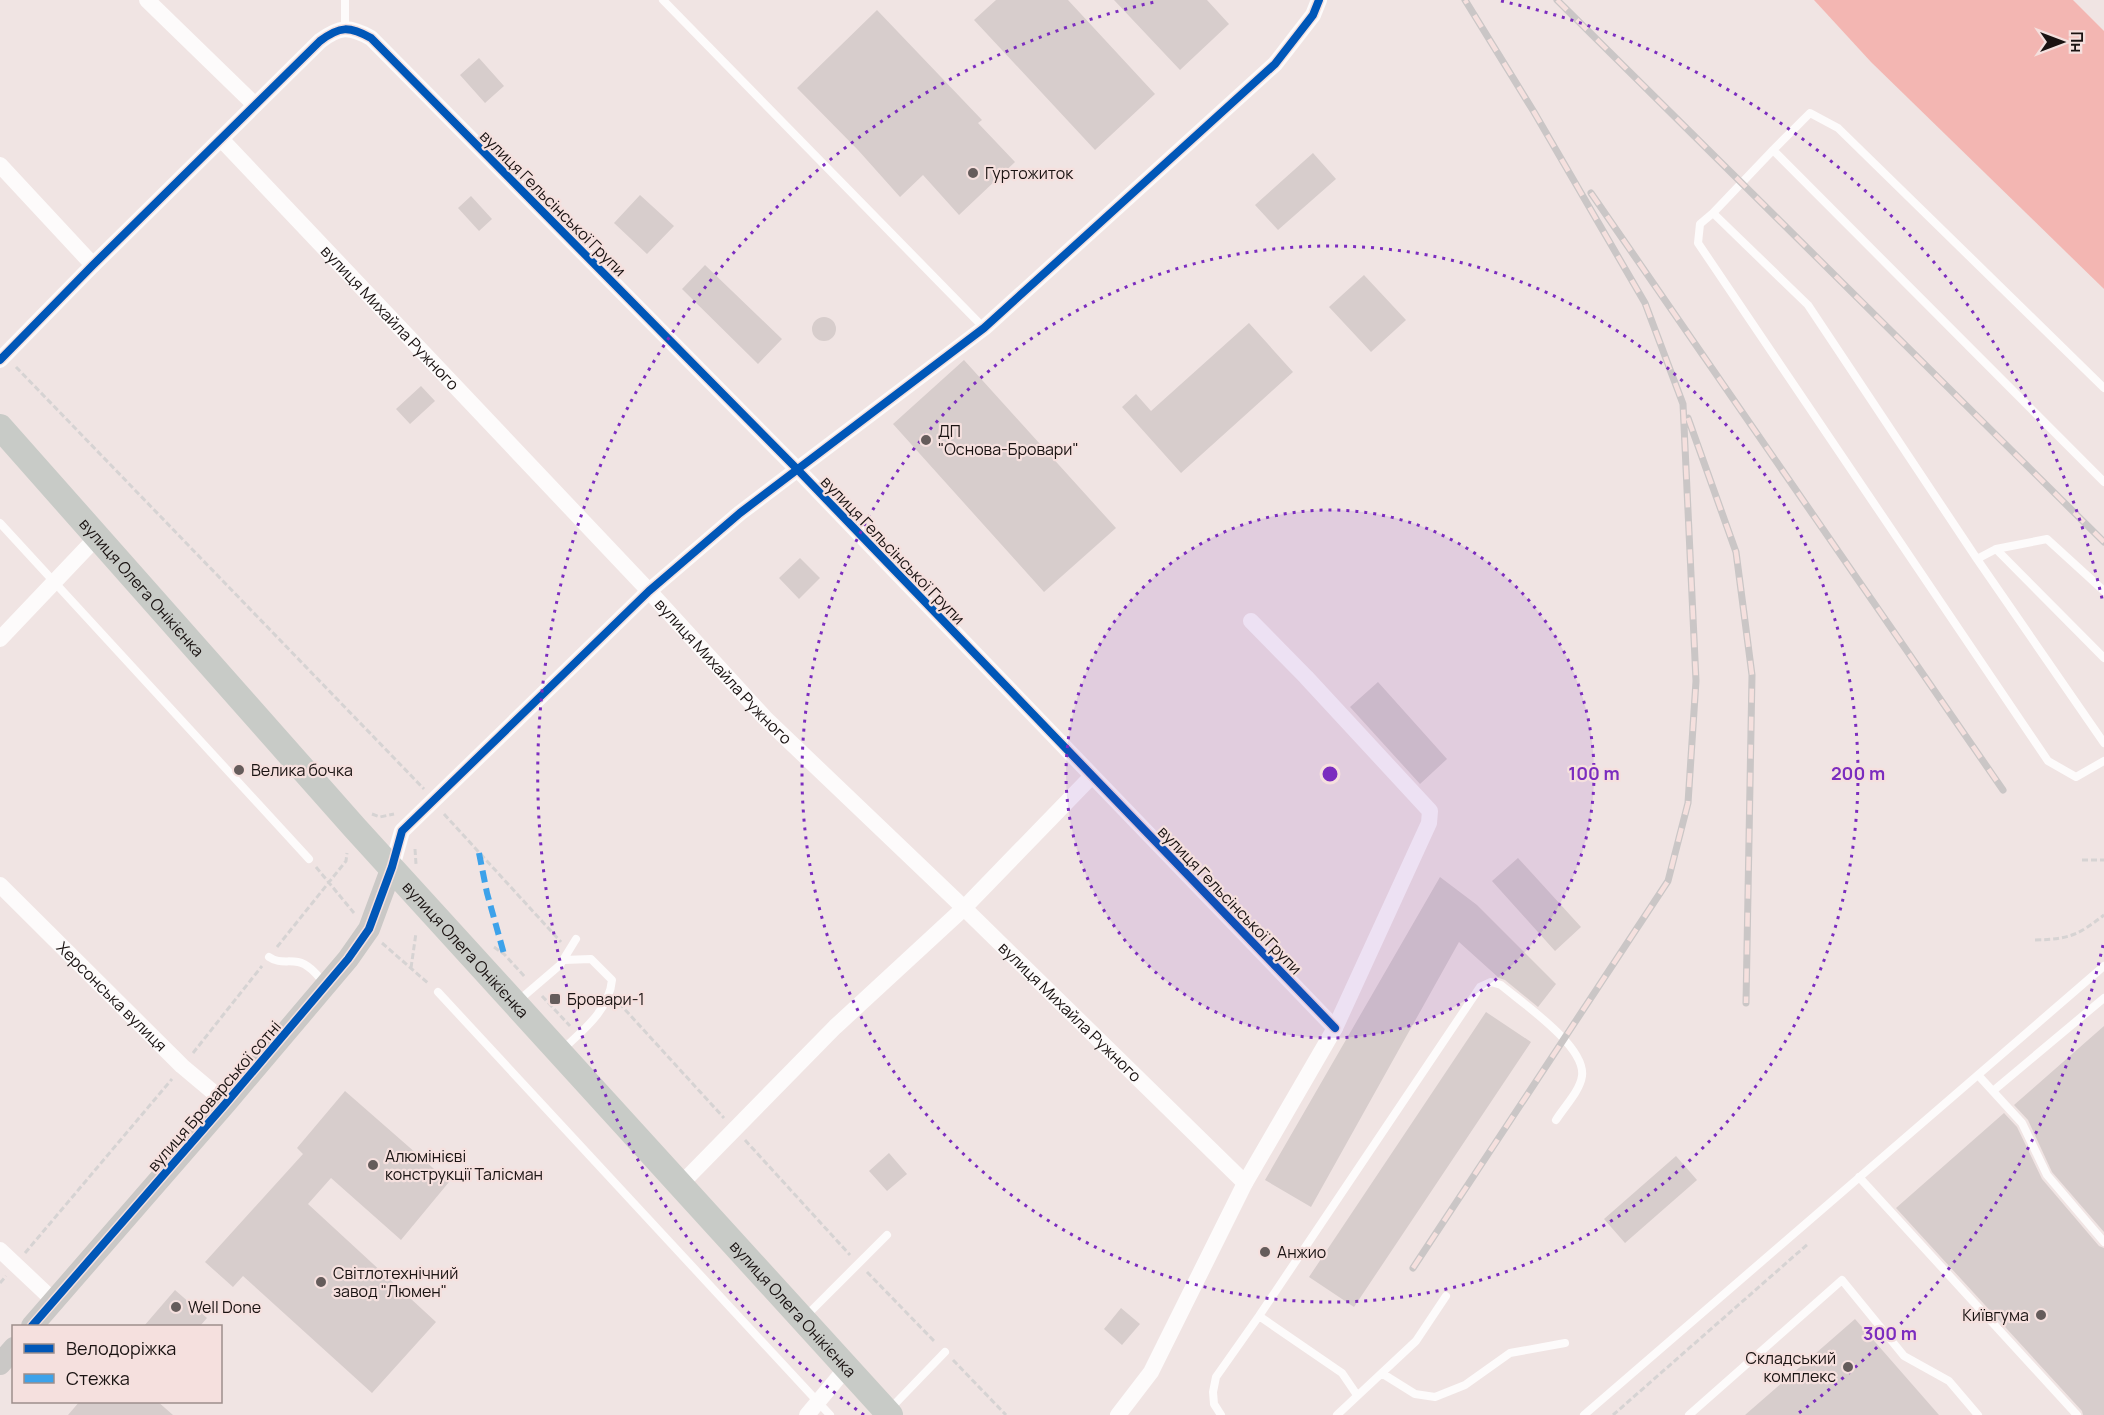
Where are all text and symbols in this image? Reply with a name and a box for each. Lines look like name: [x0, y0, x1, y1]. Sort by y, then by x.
north arrow: [2032, 12, 2092, 72]
text: Пн: [2066, 31, 2088, 53]
street label: вулиця Гельсінської Групи: [475, 125, 631, 281]
place label: Гуртожиток: [985, 162, 1074, 184]
marker: Гуртожиток: [966, 166, 980, 180]
street label: вулиця Михайла Ружного: [316, 240, 464, 395]
place label: ДП "Основа-Бровари": [938, 420, 1079, 460]
marker: ДП "Основа-Бровари": [919, 433, 933, 447]
street label: вулиця Гельсінської Групи: [816, 471, 970, 629]
street label: вулиця Олега Онікієнка: [75, 513, 209, 661]
street label: вулиця Михайла Ружного: [650, 594, 797, 749]
place label: Велика бочка: [251, 759, 353, 781]
text: 100 m: [1568, 761, 1620, 785]
text: 200 m: [1831, 761, 1885, 785]
marker: Велика бочка: [232, 763, 246, 777]
centre of rings: [1320, 764, 1340, 784]
street label: вулиця Гельсінської Групи: [1153, 821, 1307, 979]
street label: вулиця Олега Онікієнка: [398, 876, 534, 1023]
street label: Херсонська вулиця: [52, 937, 172, 1056]
street label: вулиця Михайла Ружного: [994, 937, 1146, 1087]
place label: Бровари-1: [567, 988, 645, 1010]
marker: Бровари-1: [548, 992, 562, 1006]
street label: вулиця Броварської сотні: [142, 1016, 286, 1176]
place label: Алюмінієві конструкції Талісман: [385, 1145, 543, 1185]
marker: Алюмінієві конструкції Талісман: [366, 1158, 380, 1172]
street label: вулиця Олега Онікієнка: [725, 1236, 861, 1382]
place label: Анжио: [1277, 1241, 1326, 1263]
marker: Анжио: [1258, 1245, 1272, 1259]
place label: Світлотехнічний завод "Люмен": [333, 1262, 458, 1302]
marker: Світлотехнічний завод "Люмен": [314, 1275, 328, 1289]
place label: Well Done: [188, 1296, 261, 1318]
marker: Well Done: [169, 1300, 183, 1314]
place label: Київгума: [1962, 1304, 2029, 1326]
marker: Київгума: [2034, 1308, 2048, 1322]
text: 300 m: [1863, 1321, 1917, 1345]
legend: [12, 1325, 222, 1403]
text: Велодоріжка: [66, 1336, 176, 1360]
place label: Складський комплекс: [1746, 1347, 1836, 1387]
marker: Складський комплекс: [1841, 1360, 1855, 1374]
text: Стежка: [66, 1366, 130, 1390]

